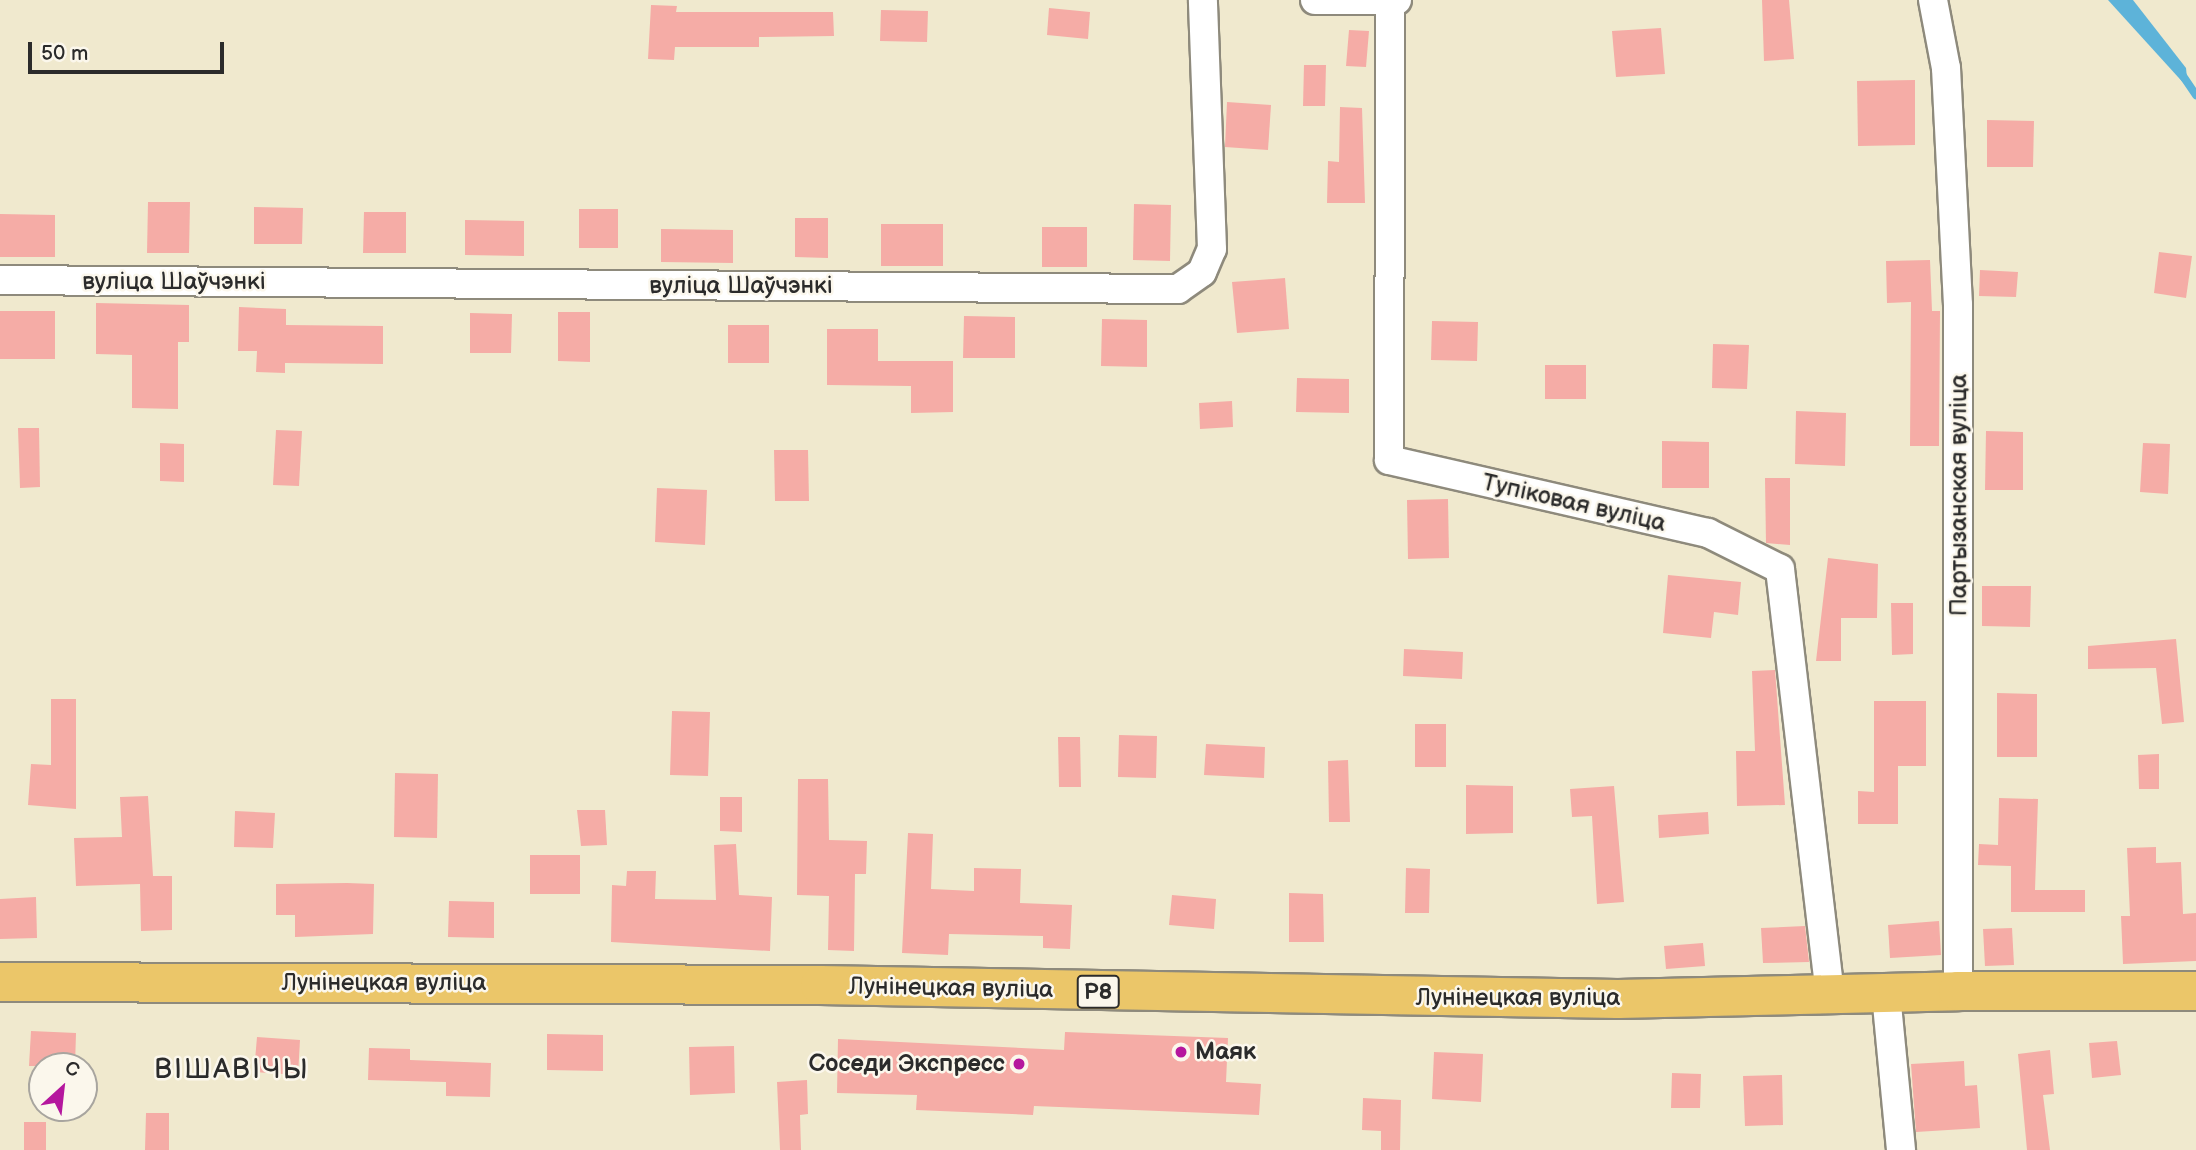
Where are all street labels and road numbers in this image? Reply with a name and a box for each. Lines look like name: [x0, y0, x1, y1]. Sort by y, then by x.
street label: вуліца Шаўчэнкі: [82, 268, 266, 296]
street label: вуліца Шаўчэнкі: [649, 272, 833, 300]
street label: Партызанская вуліца: [1945, 374, 1973, 616]
street label: Тупіковая вуліца: [1479, 468, 1669, 538]
street label: Лунінецкая вуліца: [282, 969, 486, 997]
street label: Лунінецкая вуліца: [848, 972, 1054, 1004]
road number: Р8: [1075, 973, 1121, 1012]
street label: Лунінецкая вуліца: [1416, 984, 1620, 1012]

